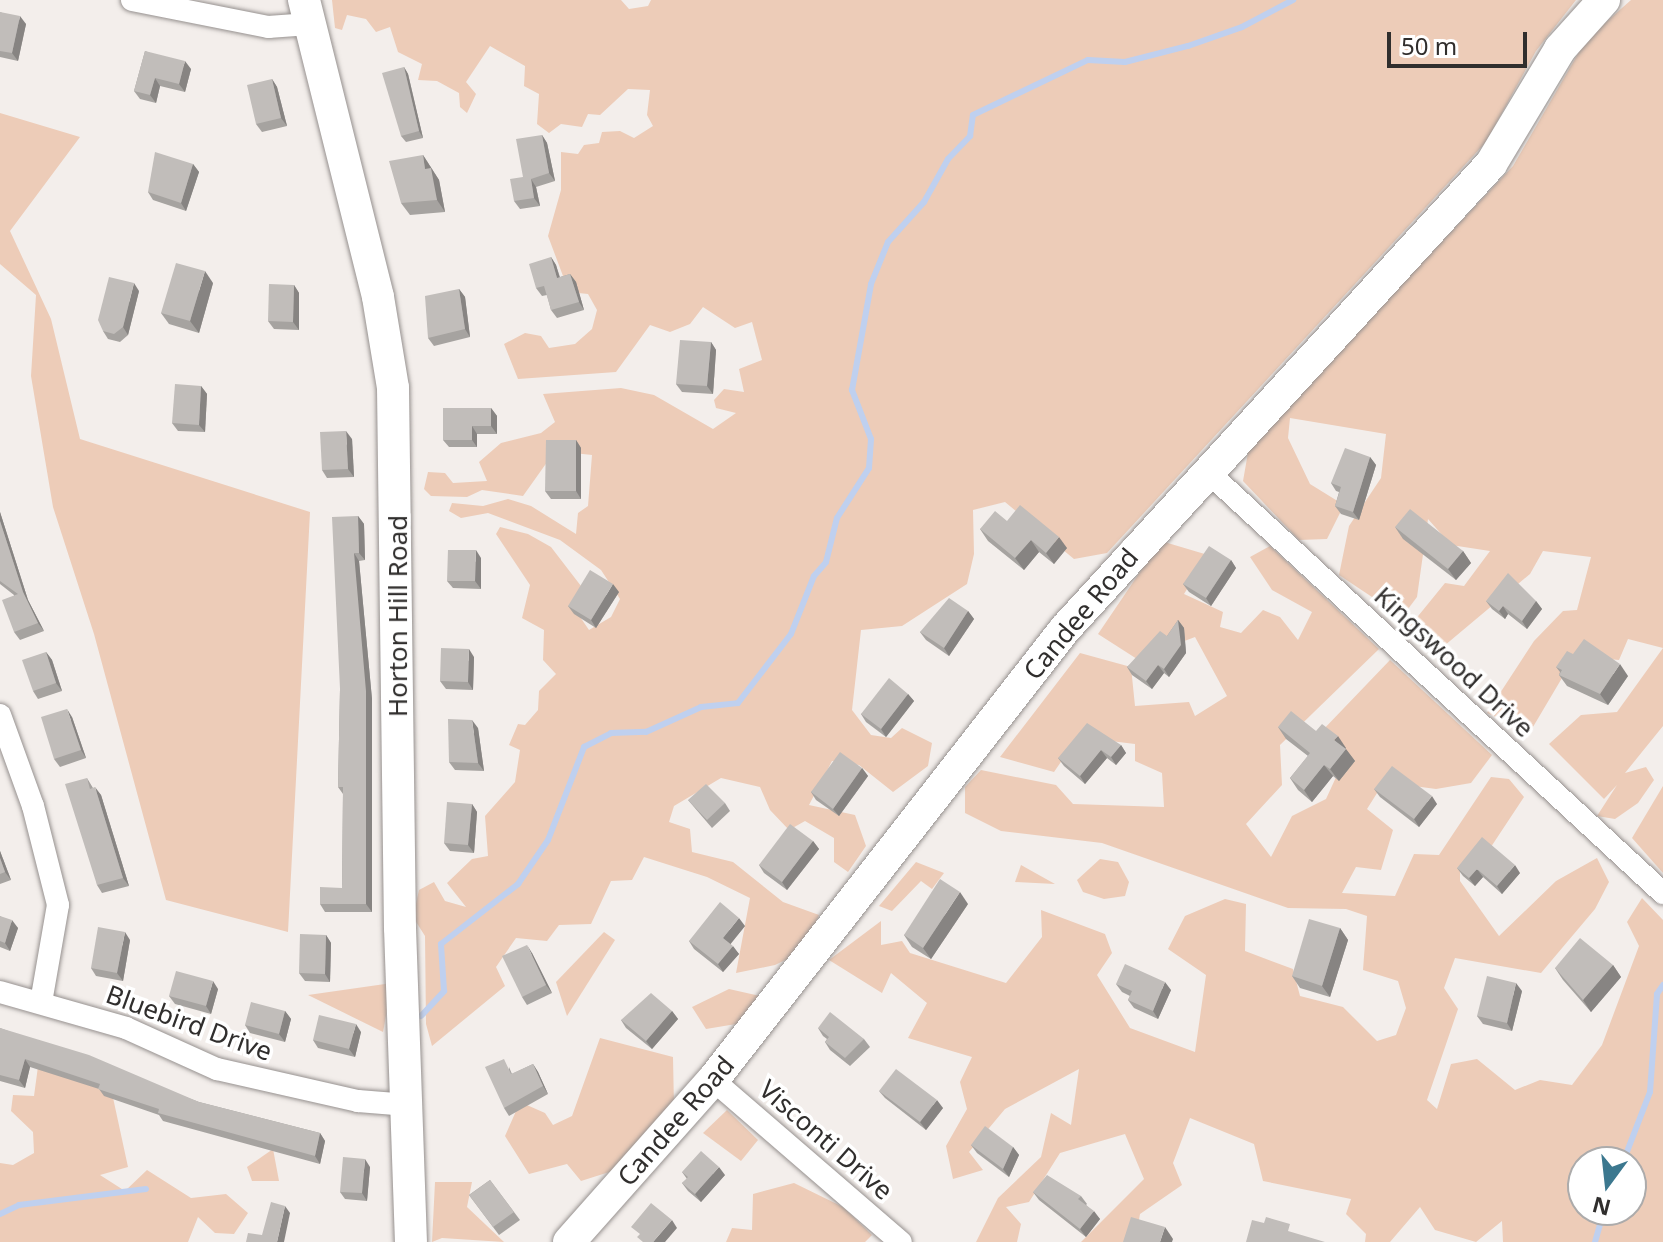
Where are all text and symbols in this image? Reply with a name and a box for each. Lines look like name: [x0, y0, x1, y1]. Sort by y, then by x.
scale bar: [1391, 16, 1531, 66]
text: 50 m: [1401, 29, 1457, 62]
street label: Horton Hill Road: [382, 515, 414, 717]
street label: Candee Road: [1017, 542, 1145, 686]
street label: Kingswood Drive: [1368, 580, 1540, 744]
street label: Bluebird Drive: [102, 979, 276, 1067]
street label: Candee Road: [611, 1050, 741, 1192]
street label: Visconti Drive: [753, 1074, 899, 1206]
north arrow: [1567, 1146, 1647, 1226]
text: N: [1589, 1190, 1614, 1224]

